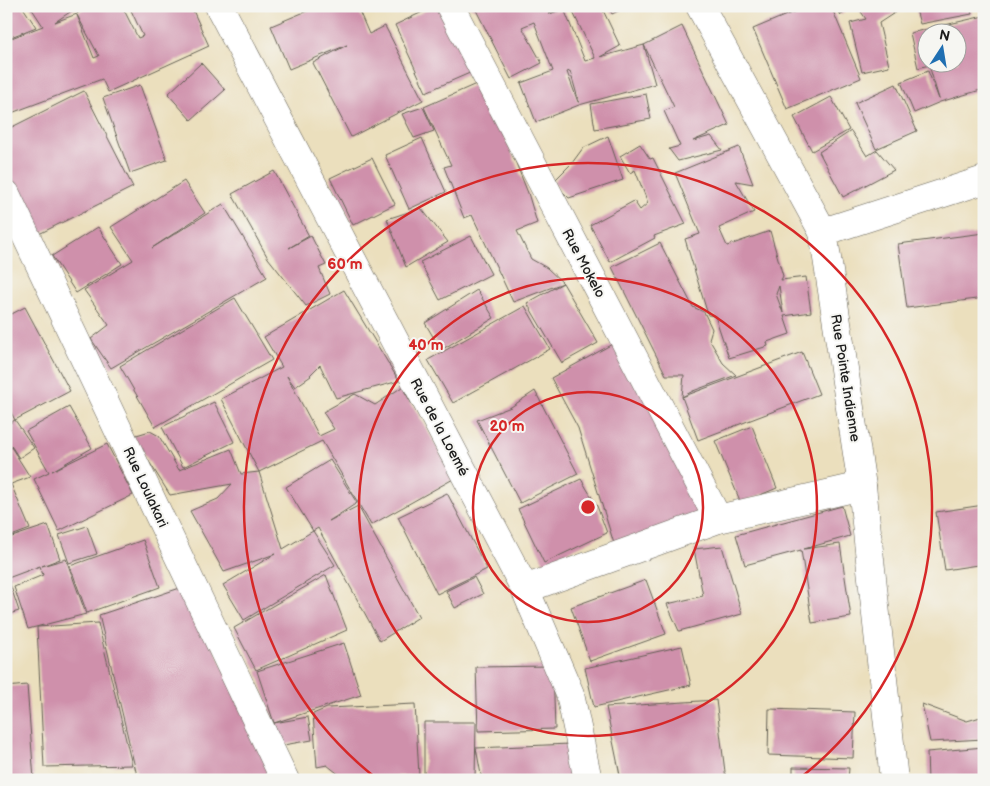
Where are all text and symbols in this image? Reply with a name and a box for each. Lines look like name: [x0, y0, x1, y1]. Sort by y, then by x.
north arrow: [918, 22, 968, 72]
text: N: [938, 26, 952, 45]
street label: Rue Mokelo: [558, 226, 609, 301]
text: 60 m: [327, 255, 363, 274]
street label: Rue Pointe Indienne: [827, 313, 864, 443]
text: 40 m: [408, 336, 444, 355]
street label: Rue de la Loemé: [407, 375, 473, 480]
text: 20 m: [490, 417, 525, 436]
street label: Rue Loulakari: [119, 444, 172, 530]
centre of rings: [579, 498, 597, 516]

